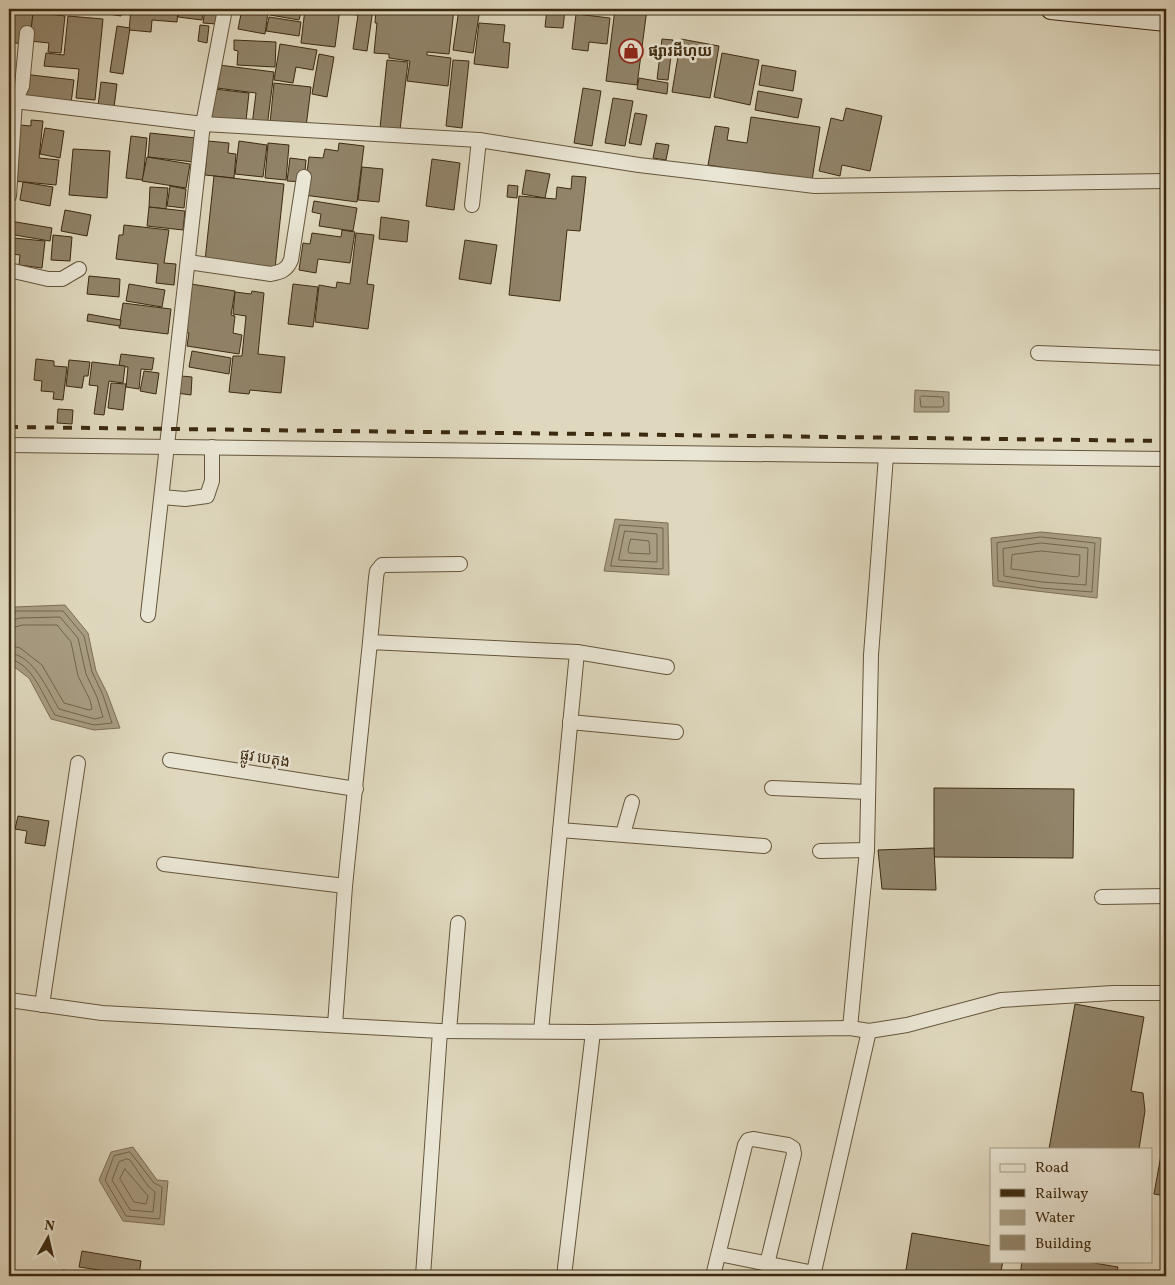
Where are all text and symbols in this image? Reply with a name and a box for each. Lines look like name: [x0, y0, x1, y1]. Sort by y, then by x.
shop icon: ផ្សារដីហុយ: [618, 38, 644, 64]
place label: ផ្សារដីហុយ: [648, 41, 712, 63]
street label: ផ្លូវ បេតុង: [238, 745, 291, 775]
legend: [990, 1148, 1152, 1262]
text: Road: [1035, 1158, 1069, 1179]
text: Railway: [1035, 1184, 1088, 1205]
text: Water: [1035, 1208, 1075, 1229]
north arrow: [22, 1212, 72, 1262]
text: N: [43, 1216, 56, 1237]
text: Building: [1035, 1234, 1092, 1255]

